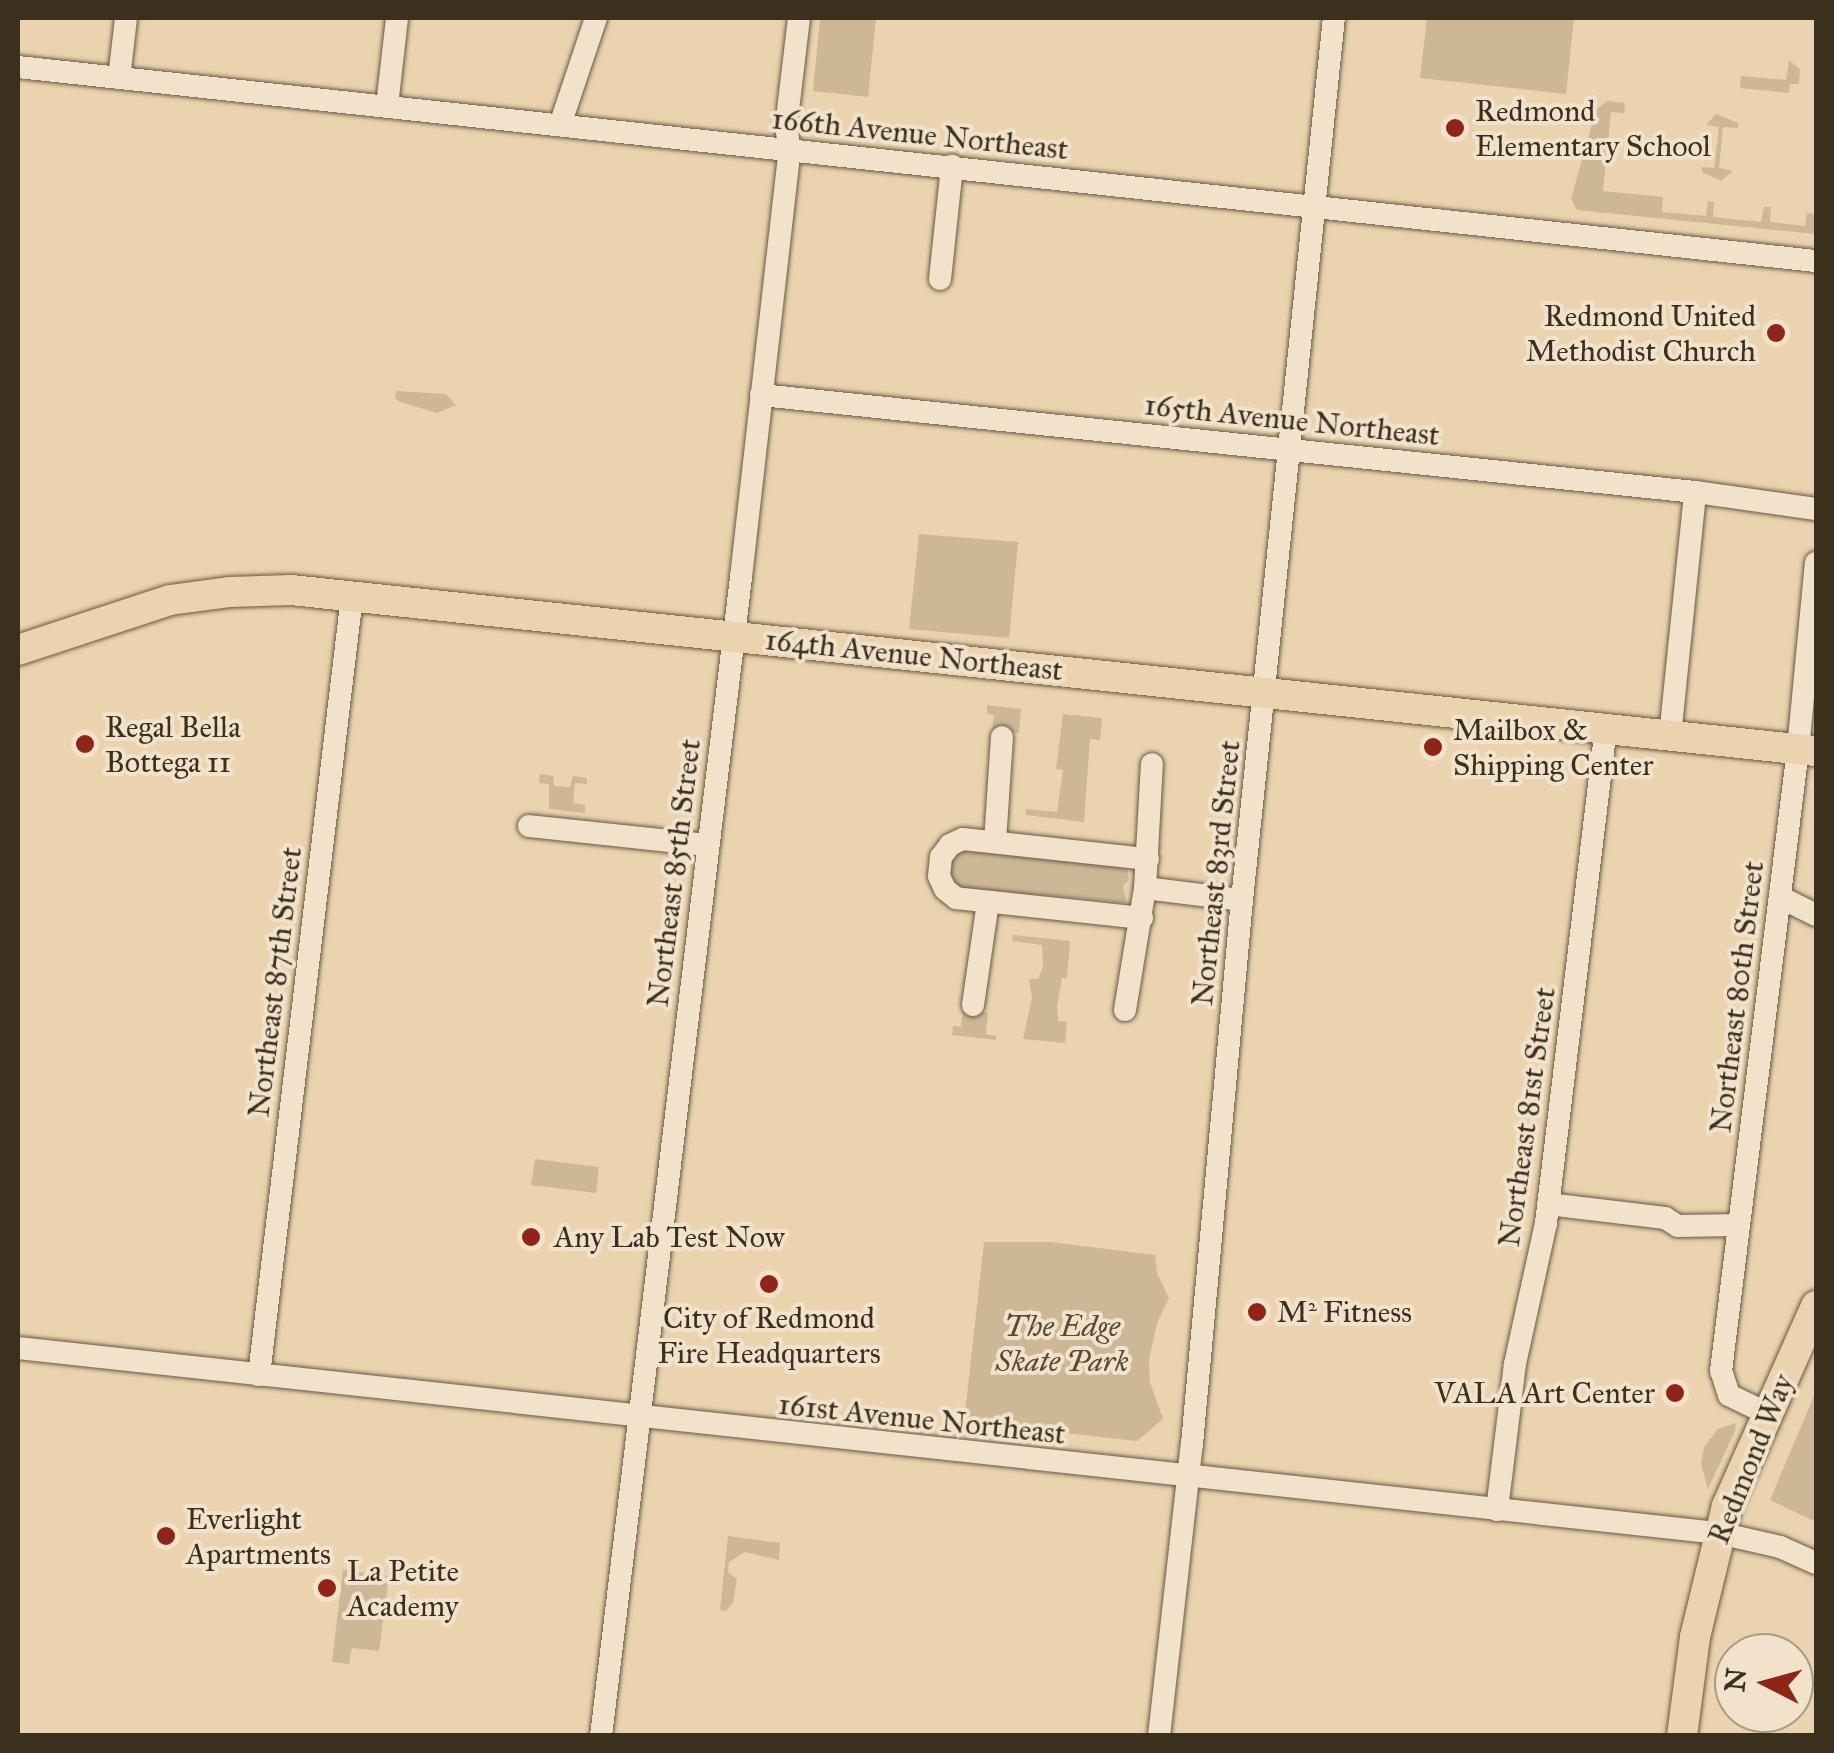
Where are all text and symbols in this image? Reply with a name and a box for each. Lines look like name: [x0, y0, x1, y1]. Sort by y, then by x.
place label: Redmond Elementary School: [1475, 93, 1711, 164]
street label: 166th Avenue Northeast: [770, 101, 1070, 167]
marker: Redmond Elementary School: [1444, 117, 1466, 139]
place label: Redmond United Methodist Church: [1526, 298, 1756, 368]
marker: Redmond United Methodist Church: [1765, 322, 1787, 344]
street label: 165th Avenue Northeast: [1143, 387, 1441, 453]
street label: 164th Avenue Northeast: [763, 621, 1065, 689]
place label: Regal Bella Bottega 11: [105, 709, 241, 780]
place label: Mailbox & Shipping Center: [1453, 712, 1654, 782]
marker: Regal Bella Bottega 11: [74, 733, 96, 755]
marker: Mailbox & Shipping Center: [1422, 736, 1444, 758]
street label: Northeast 85th Street: [640, 737, 708, 1009]
street label: Northeast 83rd Street: [1184, 738, 1248, 1008]
street label: Northeast 87th Street: [241, 845, 309, 1119]
street label: Northeast 80th Street: [1702, 859, 1772, 1135]
street label: Northeast 81st Street: [1491, 985, 1563, 1249]
place label: Any Lab Test Now: [554, 1219, 785, 1255]
marker: Any Lab Test Now: [518, 1224, 544, 1250]
marker: City of Redmond Fire Headquarters: [758, 1273, 780, 1295]
place label: M² Fitness: [1277, 1294, 1412, 1330]
place label: City of Redmond Fire Headquarters: [657, 1300, 881, 1370]
marker: M² Fitness: [1246, 1301, 1268, 1323]
park label: The Edge Skate Park: [995, 1308, 1129, 1378]
street label: Redmond Way: [1701, 1369, 1801, 1549]
place label: VALA Art Center: [1434, 1375, 1655, 1411]
marker: VALA Art Center: [1664, 1382, 1686, 1404]
street label: 161st Avenue Northeast: [777, 1386, 1067, 1452]
place label: Everlight Apartments: [186, 1501, 331, 1572]
marker: Everlight Apartments: [155, 1525, 177, 1547]
place label: La Petite Academy: [347, 1553, 459, 1624]
marker: La Petite Academy: [316, 1577, 338, 1599]
north arrow: [1714, 1633, 1814, 1733]
text: N: [1717, 1666, 1754, 1694]

